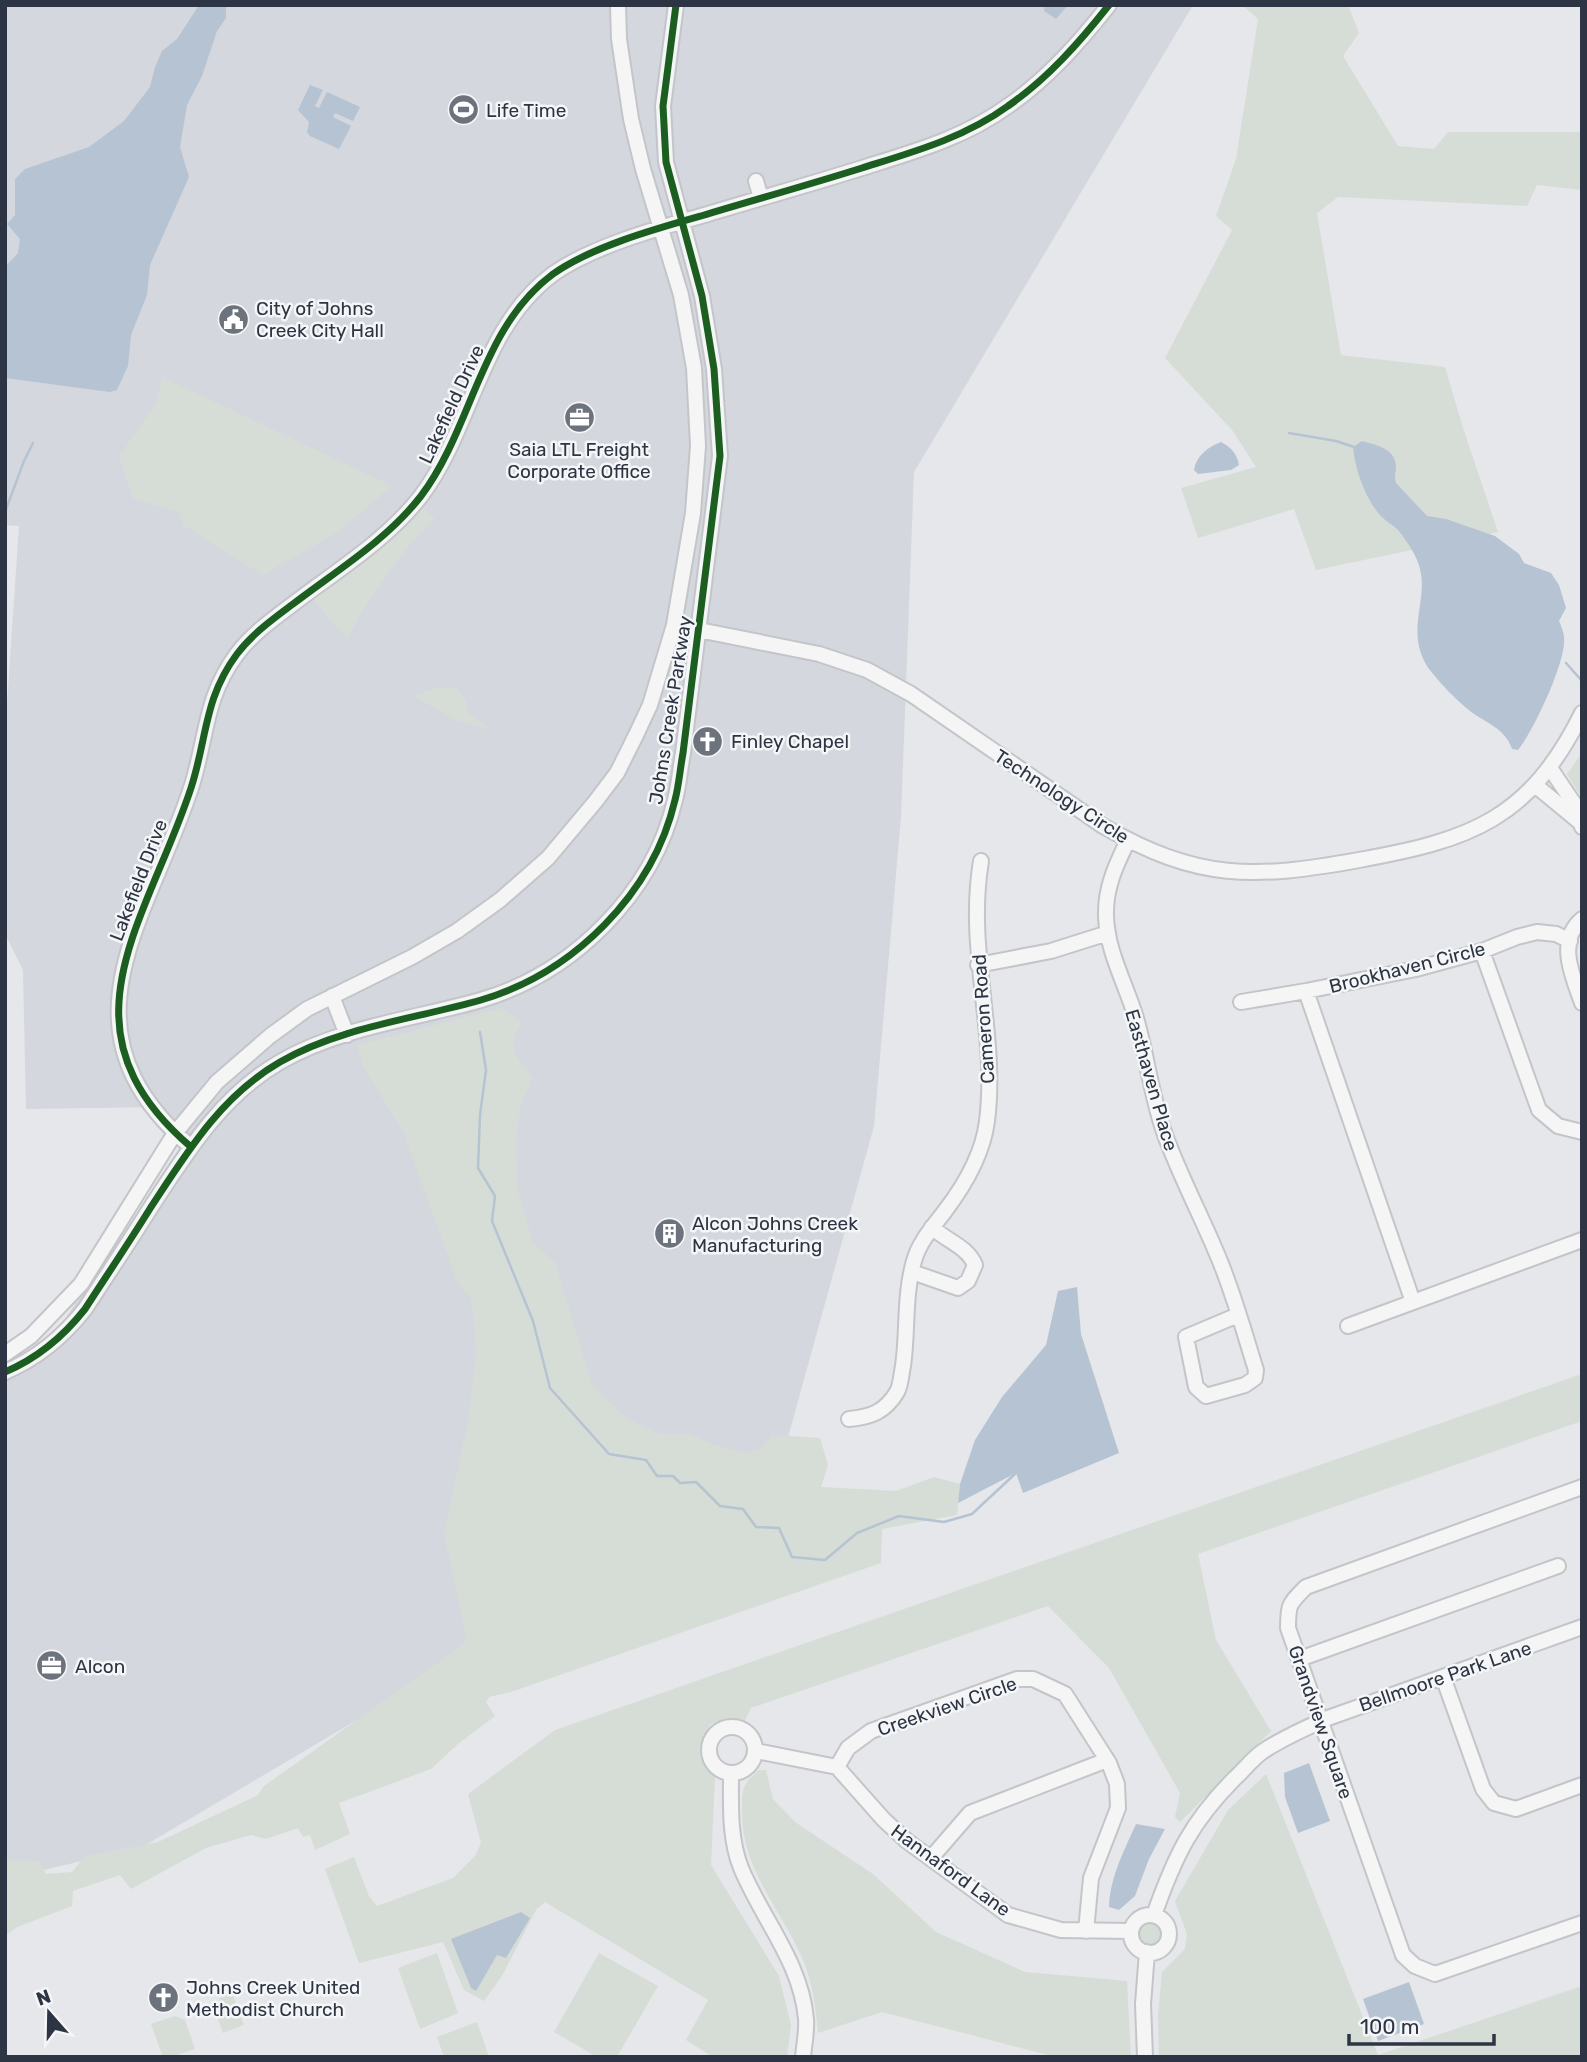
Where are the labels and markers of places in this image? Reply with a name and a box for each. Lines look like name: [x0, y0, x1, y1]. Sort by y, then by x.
sports icon: Life Time: [446, 93, 480, 127]
place label: Life Time: [486, 99, 566, 122]
place label: City of Johns Creek City Hall: [256, 297, 384, 342]
public building icon: City of Johns Creek City Hall: [216, 302, 250, 336]
office icon: Saia LTL Freight Corporate Office: [562, 401, 596, 435]
place label: Saia LTL Freight Corporate Office: [507, 438, 651, 483]
church icon: Finley Chapel: [691, 724, 725, 758]
place label: Finley Chapel: [731, 730, 849, 753]
place label: Alcon Johns Creek Manufacturing: [692, 1212, 858, 1257]
building icon: Alcon Johns Creek Manufacturing: [652, 1217, 686, 1251]
office icon: Alcon: [35, 1649, 69, 1683]
place label: Alcon: [75, 1655, 125, 1678]
place label: Johns Creek United Methodist Church: [186, 1976, 360, 2021]
church icon: Johns Creek United Methodist Church: [146, 1981, 180, 2015]

